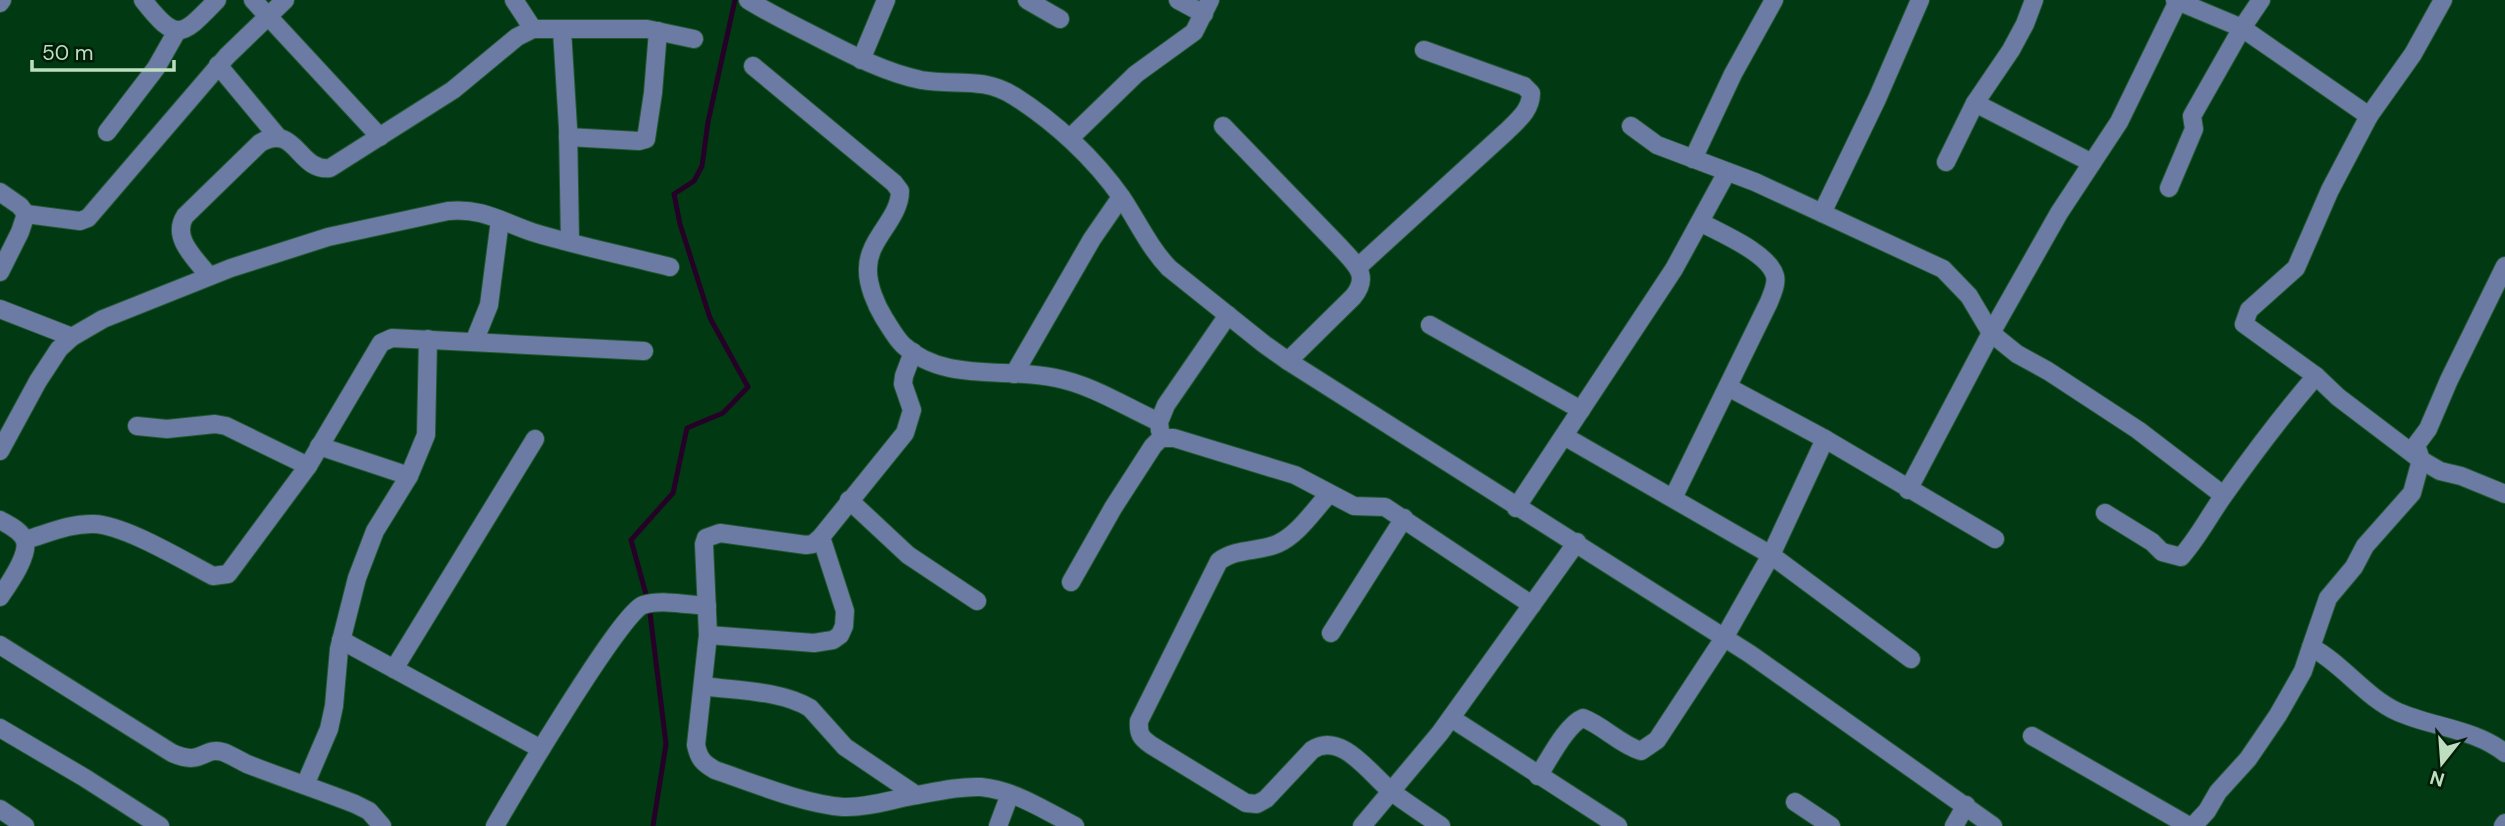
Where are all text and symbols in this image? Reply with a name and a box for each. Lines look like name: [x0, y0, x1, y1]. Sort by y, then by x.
scale bar: [32, 28, 173, 72]
text: 50 m: [42, 39, 93, 67]
north arrow: [2407, 728, 2477, 798]
text: N: [2427, 765, 2447, 793]

